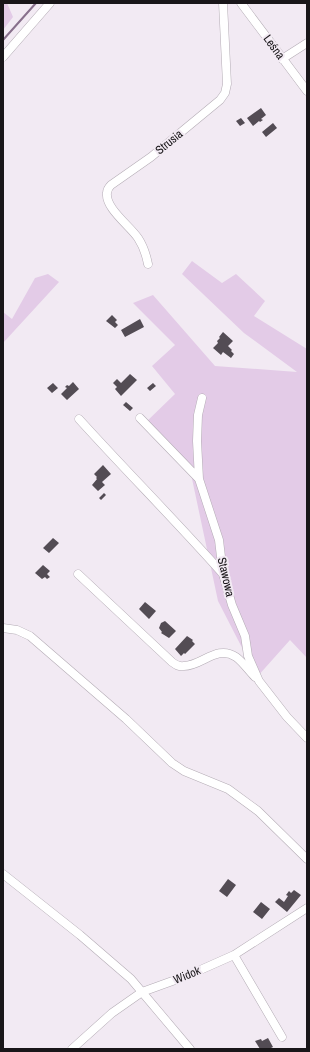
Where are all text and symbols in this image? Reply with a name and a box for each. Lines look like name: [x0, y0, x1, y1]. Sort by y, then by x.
street label: Leśna: [260, 31, 289, 63]
street label: Strusia: [152, 126, 187, 158]
street label: Stawowa: [214, 556, 238, 599]
street label: Widok: [171, 962, 203, 988]

